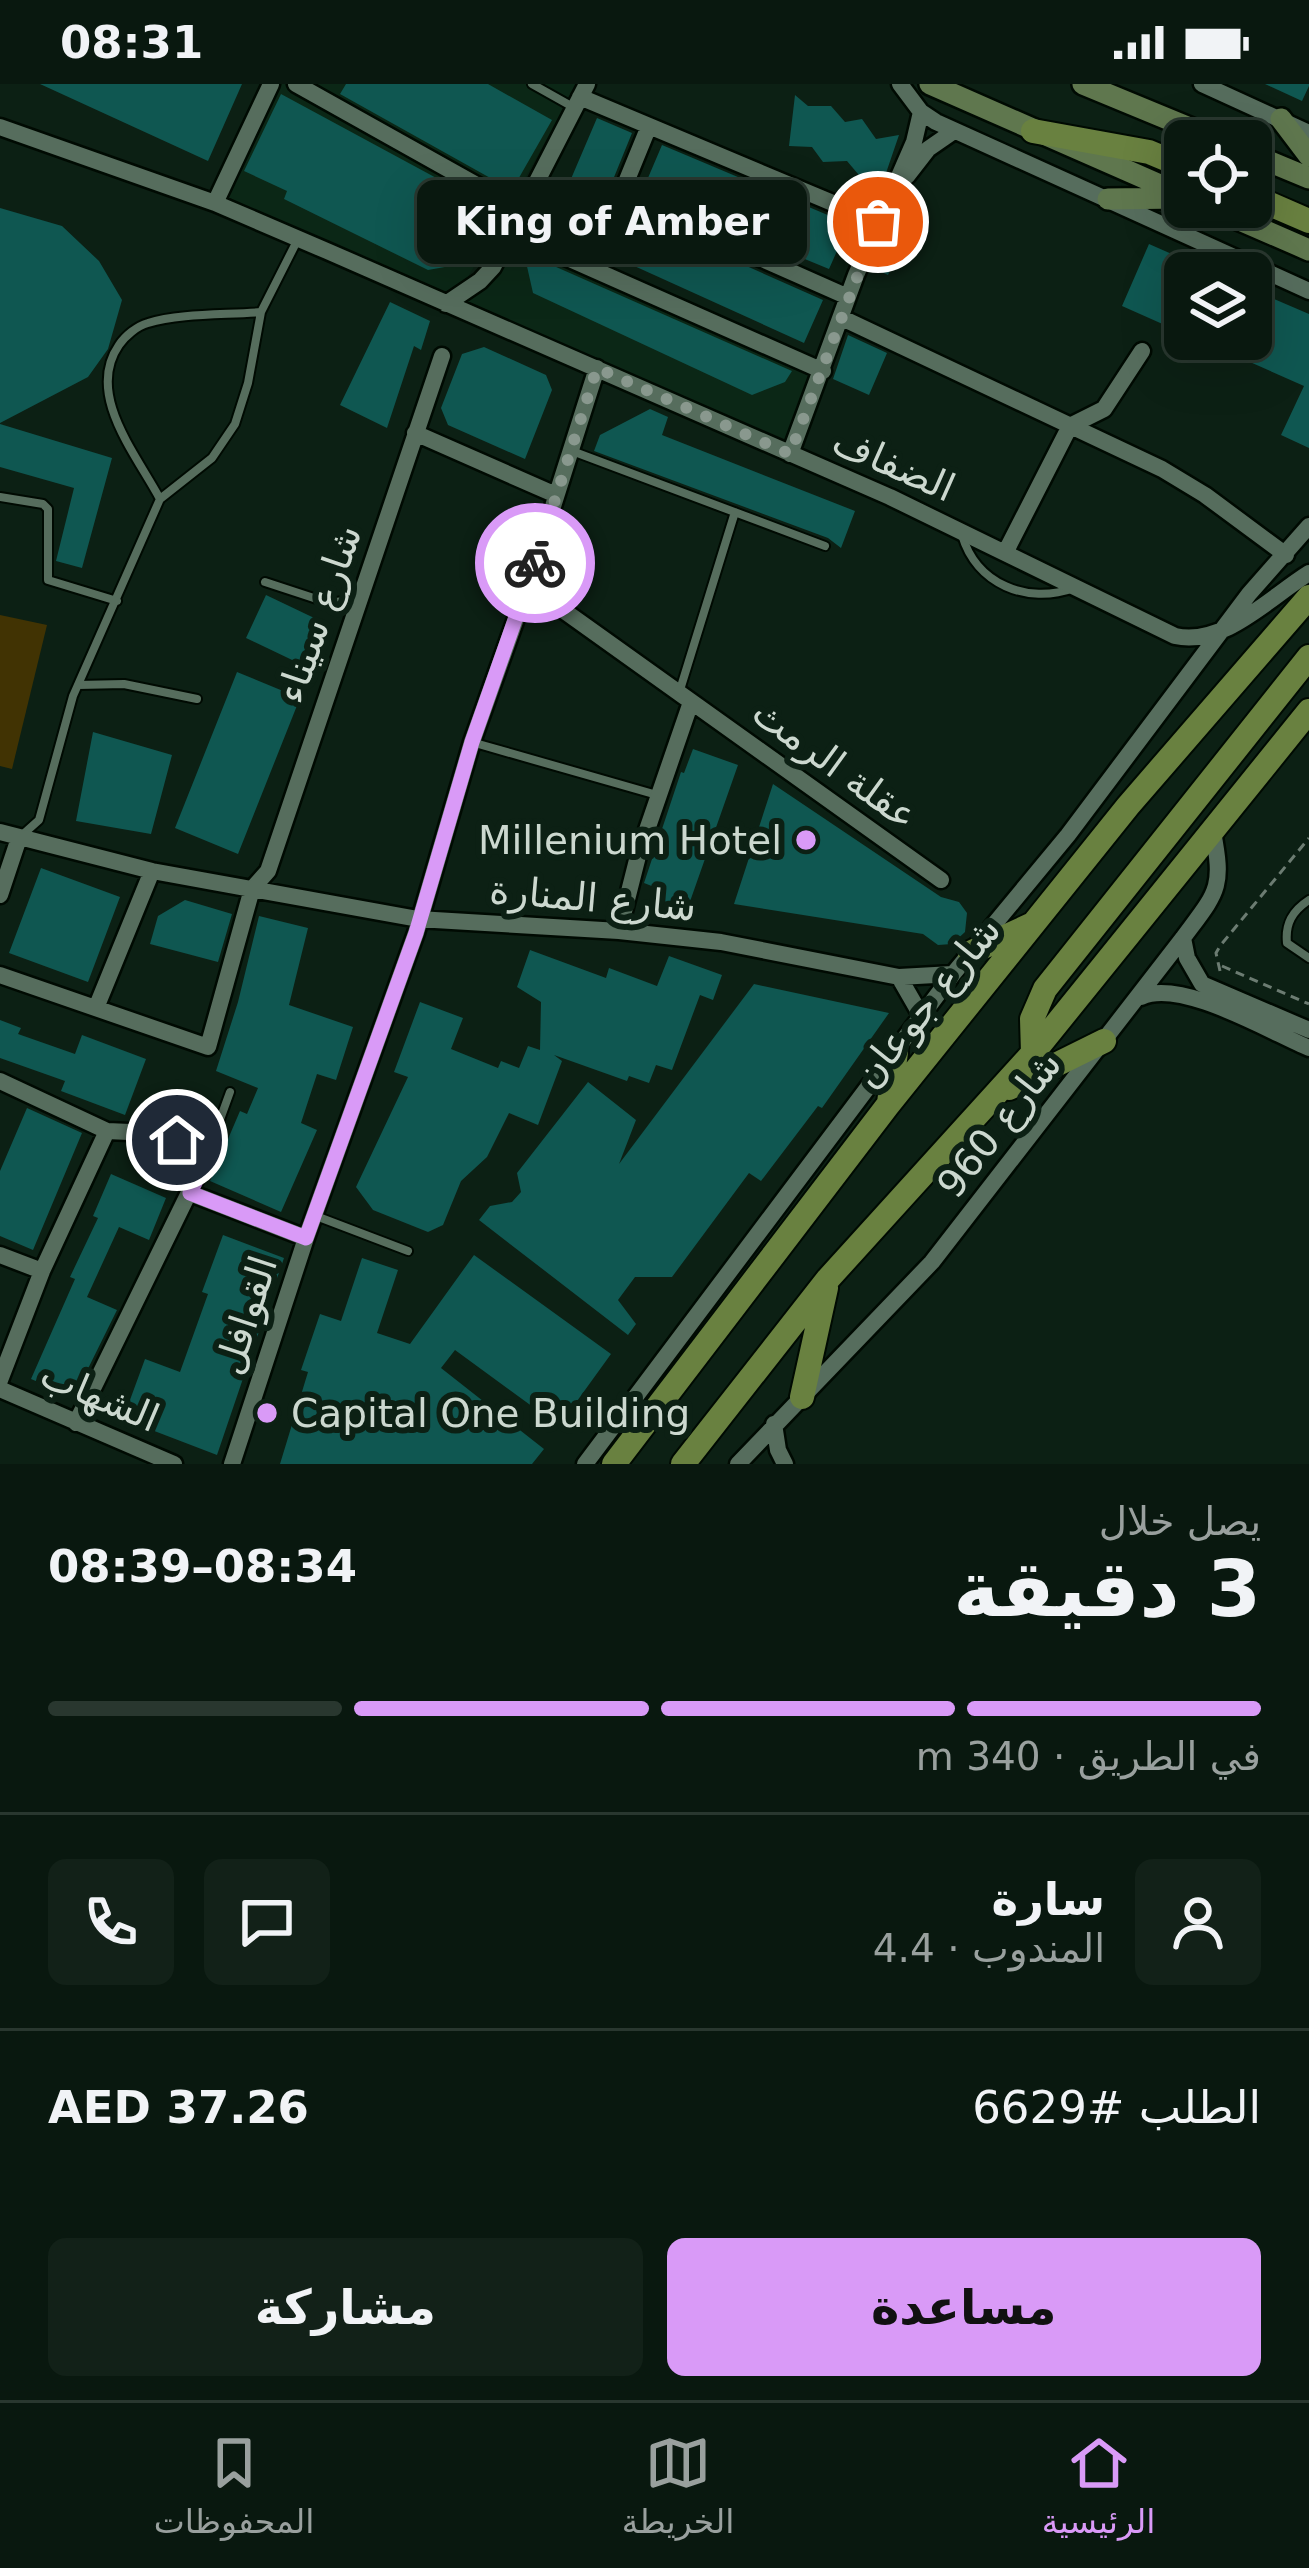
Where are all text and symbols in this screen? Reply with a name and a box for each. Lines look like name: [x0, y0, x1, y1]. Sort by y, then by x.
text: 08:31: [60, 16, 203, 69]
map controls: [1164, 120, 1272, 360]
button: locate: [1164, 120, 1272, 228]
pin: [827, 171, 929, 273]
callout: King of Amber: [416, 180, 806, 264]
icon: bag: [845, 189, 911, 255]
text: King of Amber: [455, 199, 769, 244]
button: layers: [1164, 252, 1272, 360]
street label: الضفاف: [826, 417, 962, 511]
courier: [475, 503, 595, 623]
street label: شارع سيناء: [268, 519, 371, 709]
icon: bike: [502, 530, 568, 596]
street label: عقلة الرمث: [743, 689, 926, 840]
place label: Millenium Hotel: [478, 818, 782, 863]
marker: Millenium Hotel: [793, 827, 819, 853]
street label: شارع المنارة: [488, 867, 698, 930]
street label: شارع جوعان: [844, 907, 1010, 1097]
street label: شارع 960: [928, 1042, 1071, 1207]
pin: [126, 1089, 228, 1191]
icon: home: [144, 1107, 210, 1173]
street label: القوافل: [206, 1250, 287, 1380]
street label: الشهاب: [34, 1351, 166, 1442]
place label: Capital One Building: [291, 1391, 690, 1436]
marker: Capital One Building: [254, 1400, 280, 1426]
text: يصل خلال: [1099, 1499, 1261, 1544]
text: 08:34–08:39: [48, 1540, 357, 1593]
text: 3 دقيقة: [953, 1544, 1261, 1634]
text: في الطريق · 340 m: [916, 1734, 1261, 1779]
button: phone: [48, 1859, 174, 1985]
button: chat: [204, 1859, 330, 1985]
button: person: [1135, 1859, 1261, 1985]
text: سارة: [991, 1873, 1105, 1926]
text: المندوب · 4.4: [873, 1926, 1105, 1971]
text: AED 37.26: [48, 2081, 309, 2134]
text: الطلب #6629: [972, 2081, 1261, 2134]
button: مشاركة: [48, 2238, 643, 2376]
button: مساعدة: [667, 2238, 1261, 2376]
tab: المحفوظات: [154, 2430, 314, 2541]
tab: الخريطة: [622, 2430, 734, 2541]
tab: الرئيسية: [1042, 2430, 1155, 2541]

